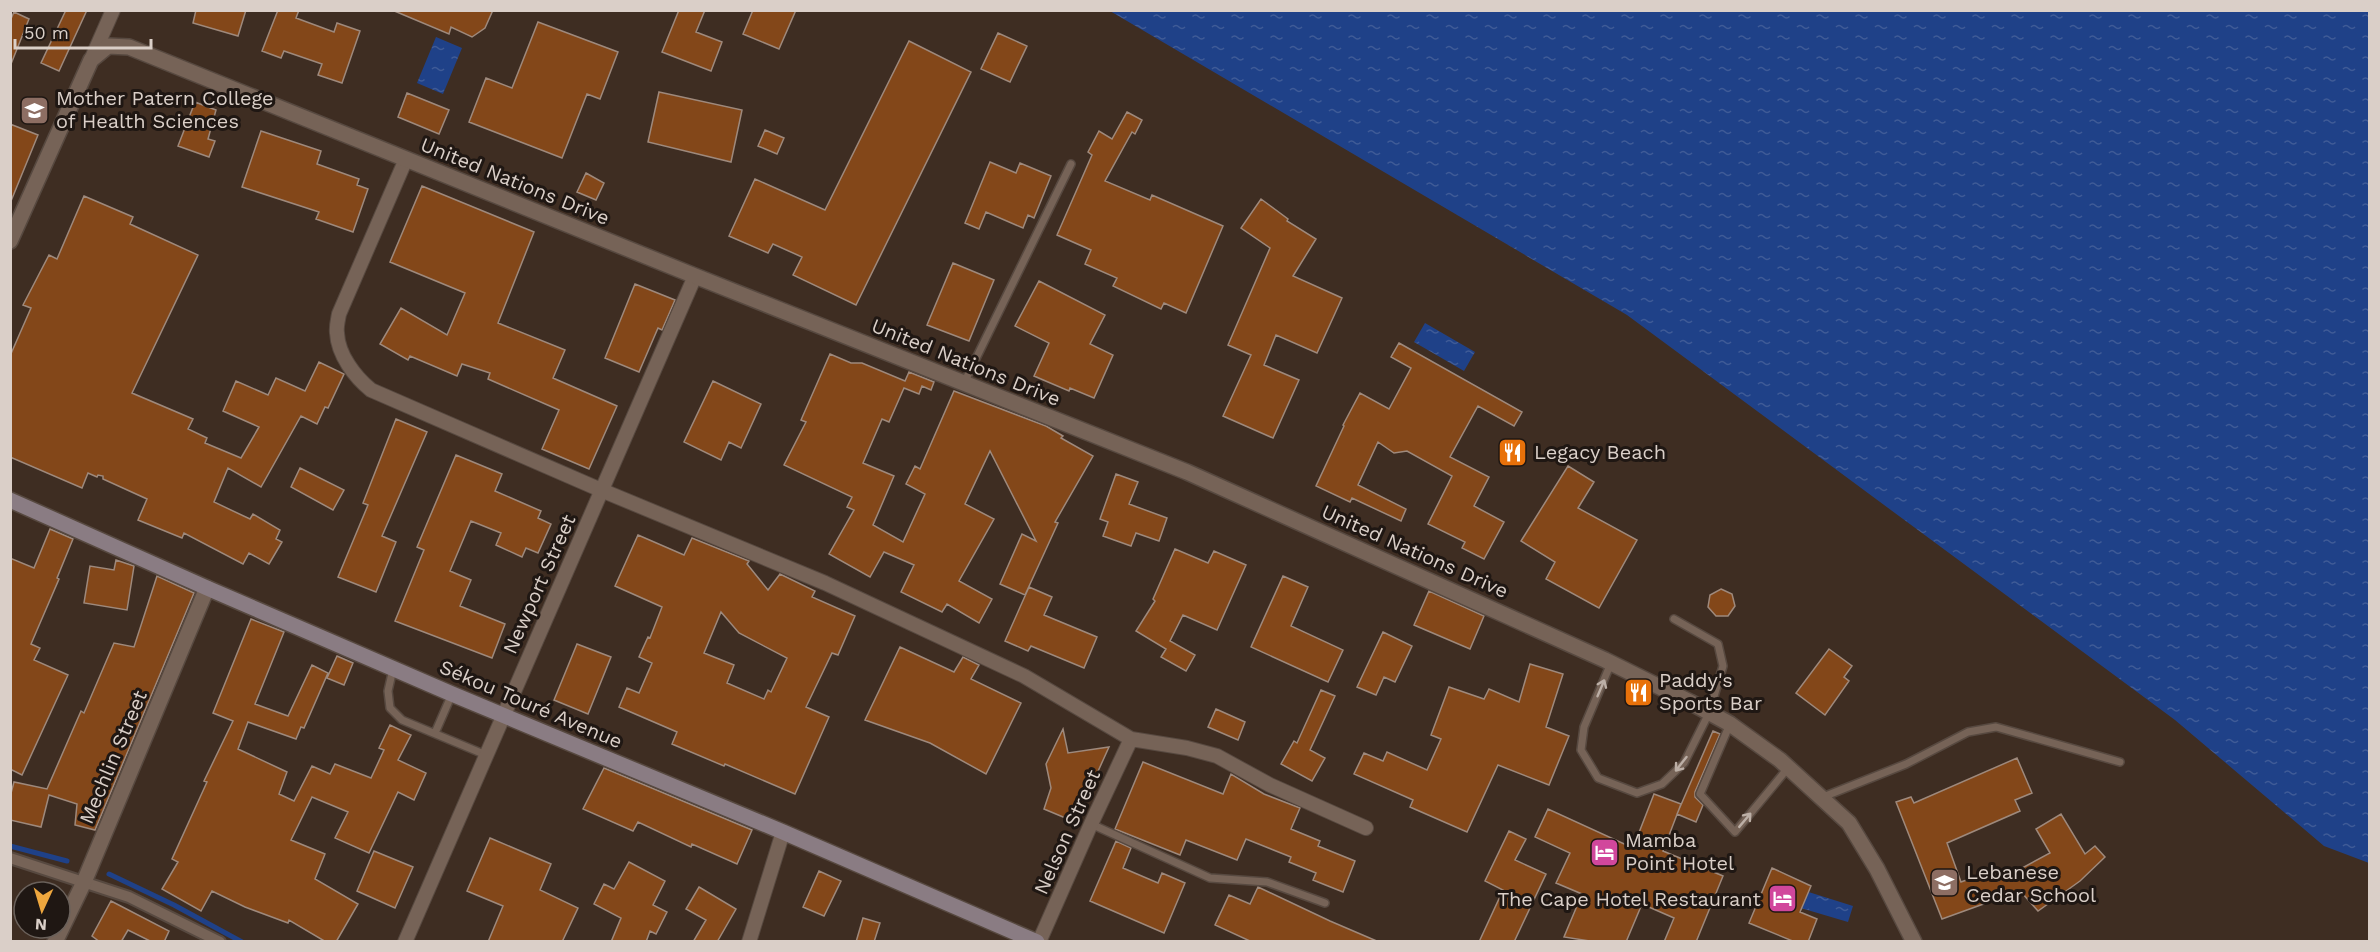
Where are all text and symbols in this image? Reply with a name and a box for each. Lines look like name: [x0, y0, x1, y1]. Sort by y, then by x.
scale bar: [15, 12, 152, 50]
text: 50 m: [24, 22, 69, 43]
place label: Mother Patern College of Health Sciences: [56, 86, 274, 133]
school or university icon: Mother Patern College of Health Sciences: [19, 94, 51, 126]
street label: United Nations Drive: [417, 132, 613, 230]
street label: United Nations Drive: [868, 313, 1064, 411]
restaurant icon: Legacy Beach: [1497, 436, 1529, 468]
place label: Legacy Beach: [1534, 440, 1666, 464]
street label: United Nations Drive: [1318, 499, 1512, 603]
street label: Newport Street: [498, 510, 581, 657]
street label: Sékou Touré Avenue: [436, 655, 626, 753]
place label: Paddy's Sports Bar: [1659, 668, 1762, 715]
restaurant icon: Paddy's Sports Bar: [1622, 676, 1654, 708]
one-way arrow: [1596, 679, 1607, 698]
street label: Mechlin Street: [74, 686, 152, 827]
one-way arrow: [1675, 755, 1687, 771]
street label: Nelson Street: [1029, 765, 1105, 898]
one-way arrow: [1738, 812, 1751, 828]
place label: Mamba Point Hotel: [1625, 828, 1734, 875]
hotel icon: Mamba Point Hotel: [1588, 836, 1620, 868]
place label: Lebanese Cedar School: [1966, 860, 2096, 907]
school or university icon: Lebanese Cedar School: [1929, 867, 1961, 899]
north arrow: [12, 880, 72, 940]
hotel icon: The Cape Hotel Restaurant: [1766, 883, 1798, 915]
place label: The Cape Hotel Restaurant: [1497, 887, 1762, 911]
text: N: [34, 915, 48, 934]

